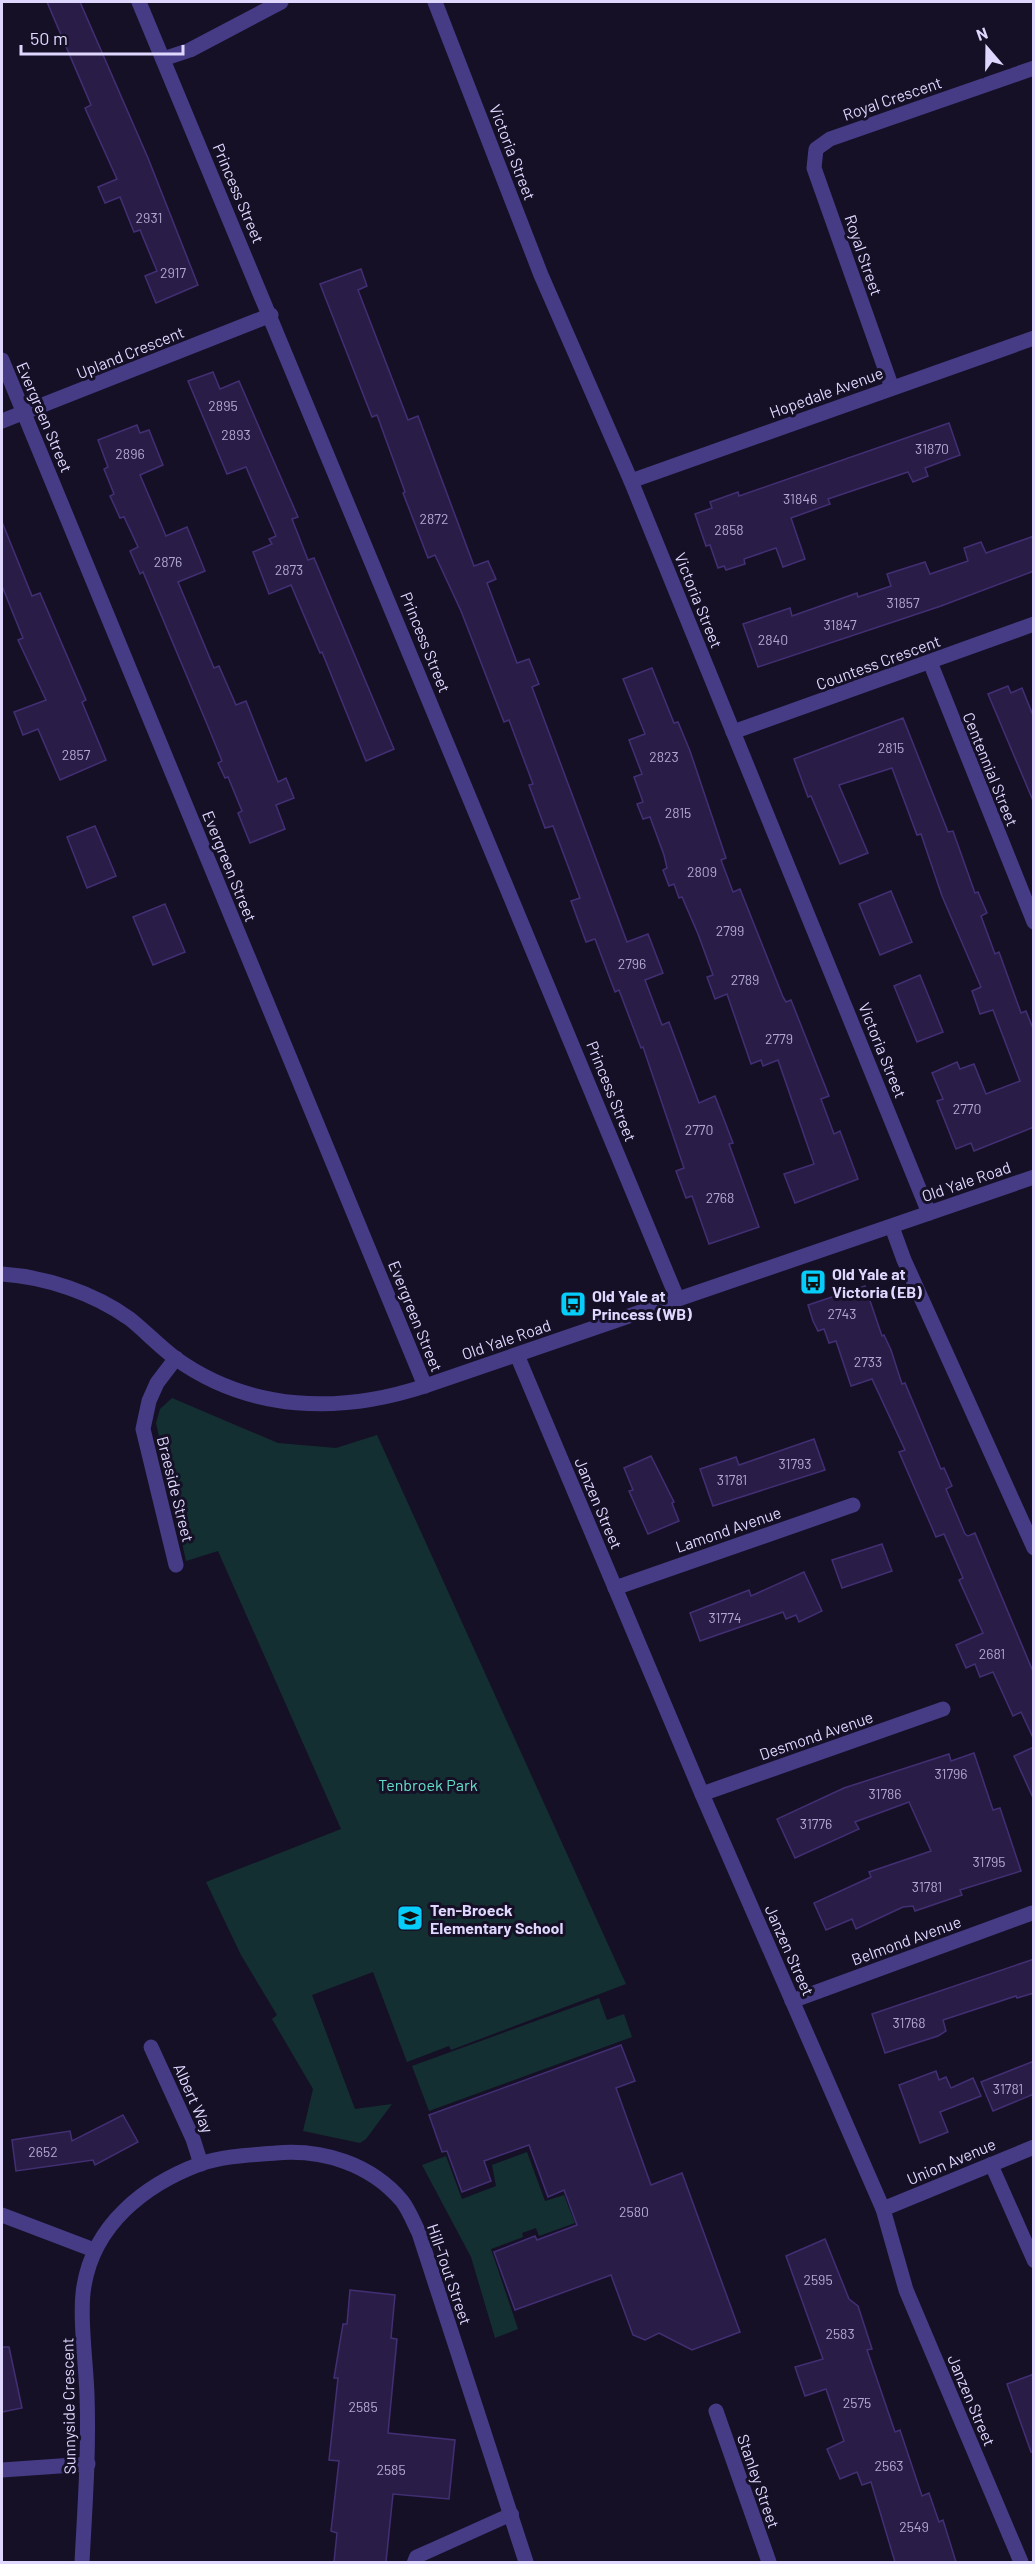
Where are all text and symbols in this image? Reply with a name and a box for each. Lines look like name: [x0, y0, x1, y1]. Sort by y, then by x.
scale bar: [21, 18, 183, 56]
north arrow: [957, 18, 1017, 78]
text: N: [973, 23, 990, 44]
text: 50 m: [30, 27, 68, 49]
street label: Royal Crescent: [840, 72, 944, 124]
street label: Victoria Street: [486, 101, 540, 203]
street label: Princess Street: [209, 140, 269, 246]
house number: 2931: [136, 209, 162, 226]
street label: Royal Street: [841, 212, 887, 298]
house number: 2917: [160, 264, 186, 281]
street label: Upland Crescent: [73, 322, 187, 382]
street label: Evergreen Street: [13, 359, 77, 475]
street label: Hopedale Avenue: [767, 363, 885, 421]
house number: 2895: [208, 397, 238, 414]
house number: 2893: [221, 426, 251, 443]
house number: 31870: [915, 440, 949, 457]
house number: 2896: [115, 445, 145, 462]
house number: 31846: [783, 490, 817, 507]
house number: 2872: [420, 510, 448, 527]
house number: 2858: [714, 521, 744, 538]
street label: Victoria Street: [671, 550, 727, 650]
house number: 2876: [154, 553, 182, 570]
house number: 2873: [275, 561, 303, 578]
street label: Princess Street: [397, 589, 455, 695]
house number: 31857: [886, 594, 920, 611]
house number: 31847: [823, 616, 857, 633]
house number: 2840: [758, 631, 788, 648]
street label: Countess Crescent: [813, 631, 943, 693]
street label: Centennial Street: [960, 709, 1022, 829]
house number: 2815: [878, 739, 904, 756]
house number: 2857: [62, 746, 91, 763]
house number: 2823: [649, 748, 679, 765]
house number: 2815: [665, 804, 691, 821]
street label: Evergreen Street: [199, 808, 261, 924]
house number: 2809: [687, 863, 717, 880]
house number: 2799: [716, 922, 744, 939]
house number: 2796: [618, 955, 646, 972]
house number: 2789: [731, 971, 759, 988]
street label: Victoria Street: [855, 1000, 911, 1100]
house number: 2779: [765, 1030, 793, 1047]
street label: Princess Street: [583, 1038, 641, 1144]
house number: 2770: [953, 1100, 981, 1117]
house number: 2770: [685, 1121, 713, 1138]
street label: Old Yale Road: [919, 1157, 1013, 1205]
house number: 2768: [706, 1189, 734, 1206]
street label: Evergreen Street: [385, 1258, 447, 1374]
place label: Old Yale at Victoria (EB): [832, 1264, 922, 1301]
bus stop icon: Old Yale at Victoria (EB): [798, 1267, 828, 1297]
place label: Old Yale at Princess (WB): [592, 1286, 692, 1323]
bus stop icon: Old Yale at Princess (WB): [558, 1289, 588, 1319]
house number: 2743: [827, 1305, 857, 1322]
street label: Old Yale Road: [459, 1315, 553, 1363]
house number: 2733: [854, 1353, 882, 1370]
street label: Braeside Street: [154, 1434, 198, 1544]
street label: Janzen Street: [571, 1455, 627, 1551]
house number: 31793: [778, 1455, 812, 1472]
house number: 31781: [717, 1471, 747, 1488]
street label: Lamond Avenue: [673, 1502, 783, 1556]
house number: 31774: [709, 1609, 741, 1626]
house number: 2681: [979, 1645, 1005, 1662]
street label: Desmond Avenue: [757, 1707, 875, 1763]
house number: 31796: [934, 1765, 968, 1782]
park label: Tenbroek Park: [378, 1775, 478, 1794]
house number: 31786: [868, 1785, 902, 1802]
house number: 31776: [800, 1815, 832, 1832]
house number: 31795: [972, 1853, 1006, 1870]
house number: 31781: [912, 1878, 942, 1895]
place label: Ten-Broeck Elementary School: [430, 1900, 564, 1937]
street label: Janzen Street: [762, 1902, 818, 1998]
school or university icon: Ten-Broeck Elementary School: [395, 1903, 425, 1933]
street label: Belmond Avenue: [849, 1911, 963, 1969]
house number: 31768: [892, 2014, 926, 2031]
street label: Albert Way: [170, 2060, 218, 2136]
house number: 31781: [993, 2080, 1023, 2097]
street label: Union Avenue: [904, 2134, 998, 2188]
house number: 2652: [28, 2143, 58, 2160]
house number: 2580: [619, 2203, 649, 2220]
street label: Hill-Tout Street: [424, 2221, 476, 2327]
house number: 2595: [803, 2271, 833, 2288]
house number: 2583: [825, 2325, 855, 2342]
street label: Sunnyside Crescent: [57, 2337, 79, 2475]
street label: Janzen Street: [944, 2352, 1000, 2448]
house number: 2575: [843, 2394, 871, 2411]
house number: 2585: [348, 2398, 378, 2415]
street label: Stanley Street: [734, 2431, 784, 2531]
house number: 2563: [874, 2457, 904, 2474]
house number: 2585: [376, 2461, 406, 2478]
house number: 2549: [899, 2518, 929, 2535]

